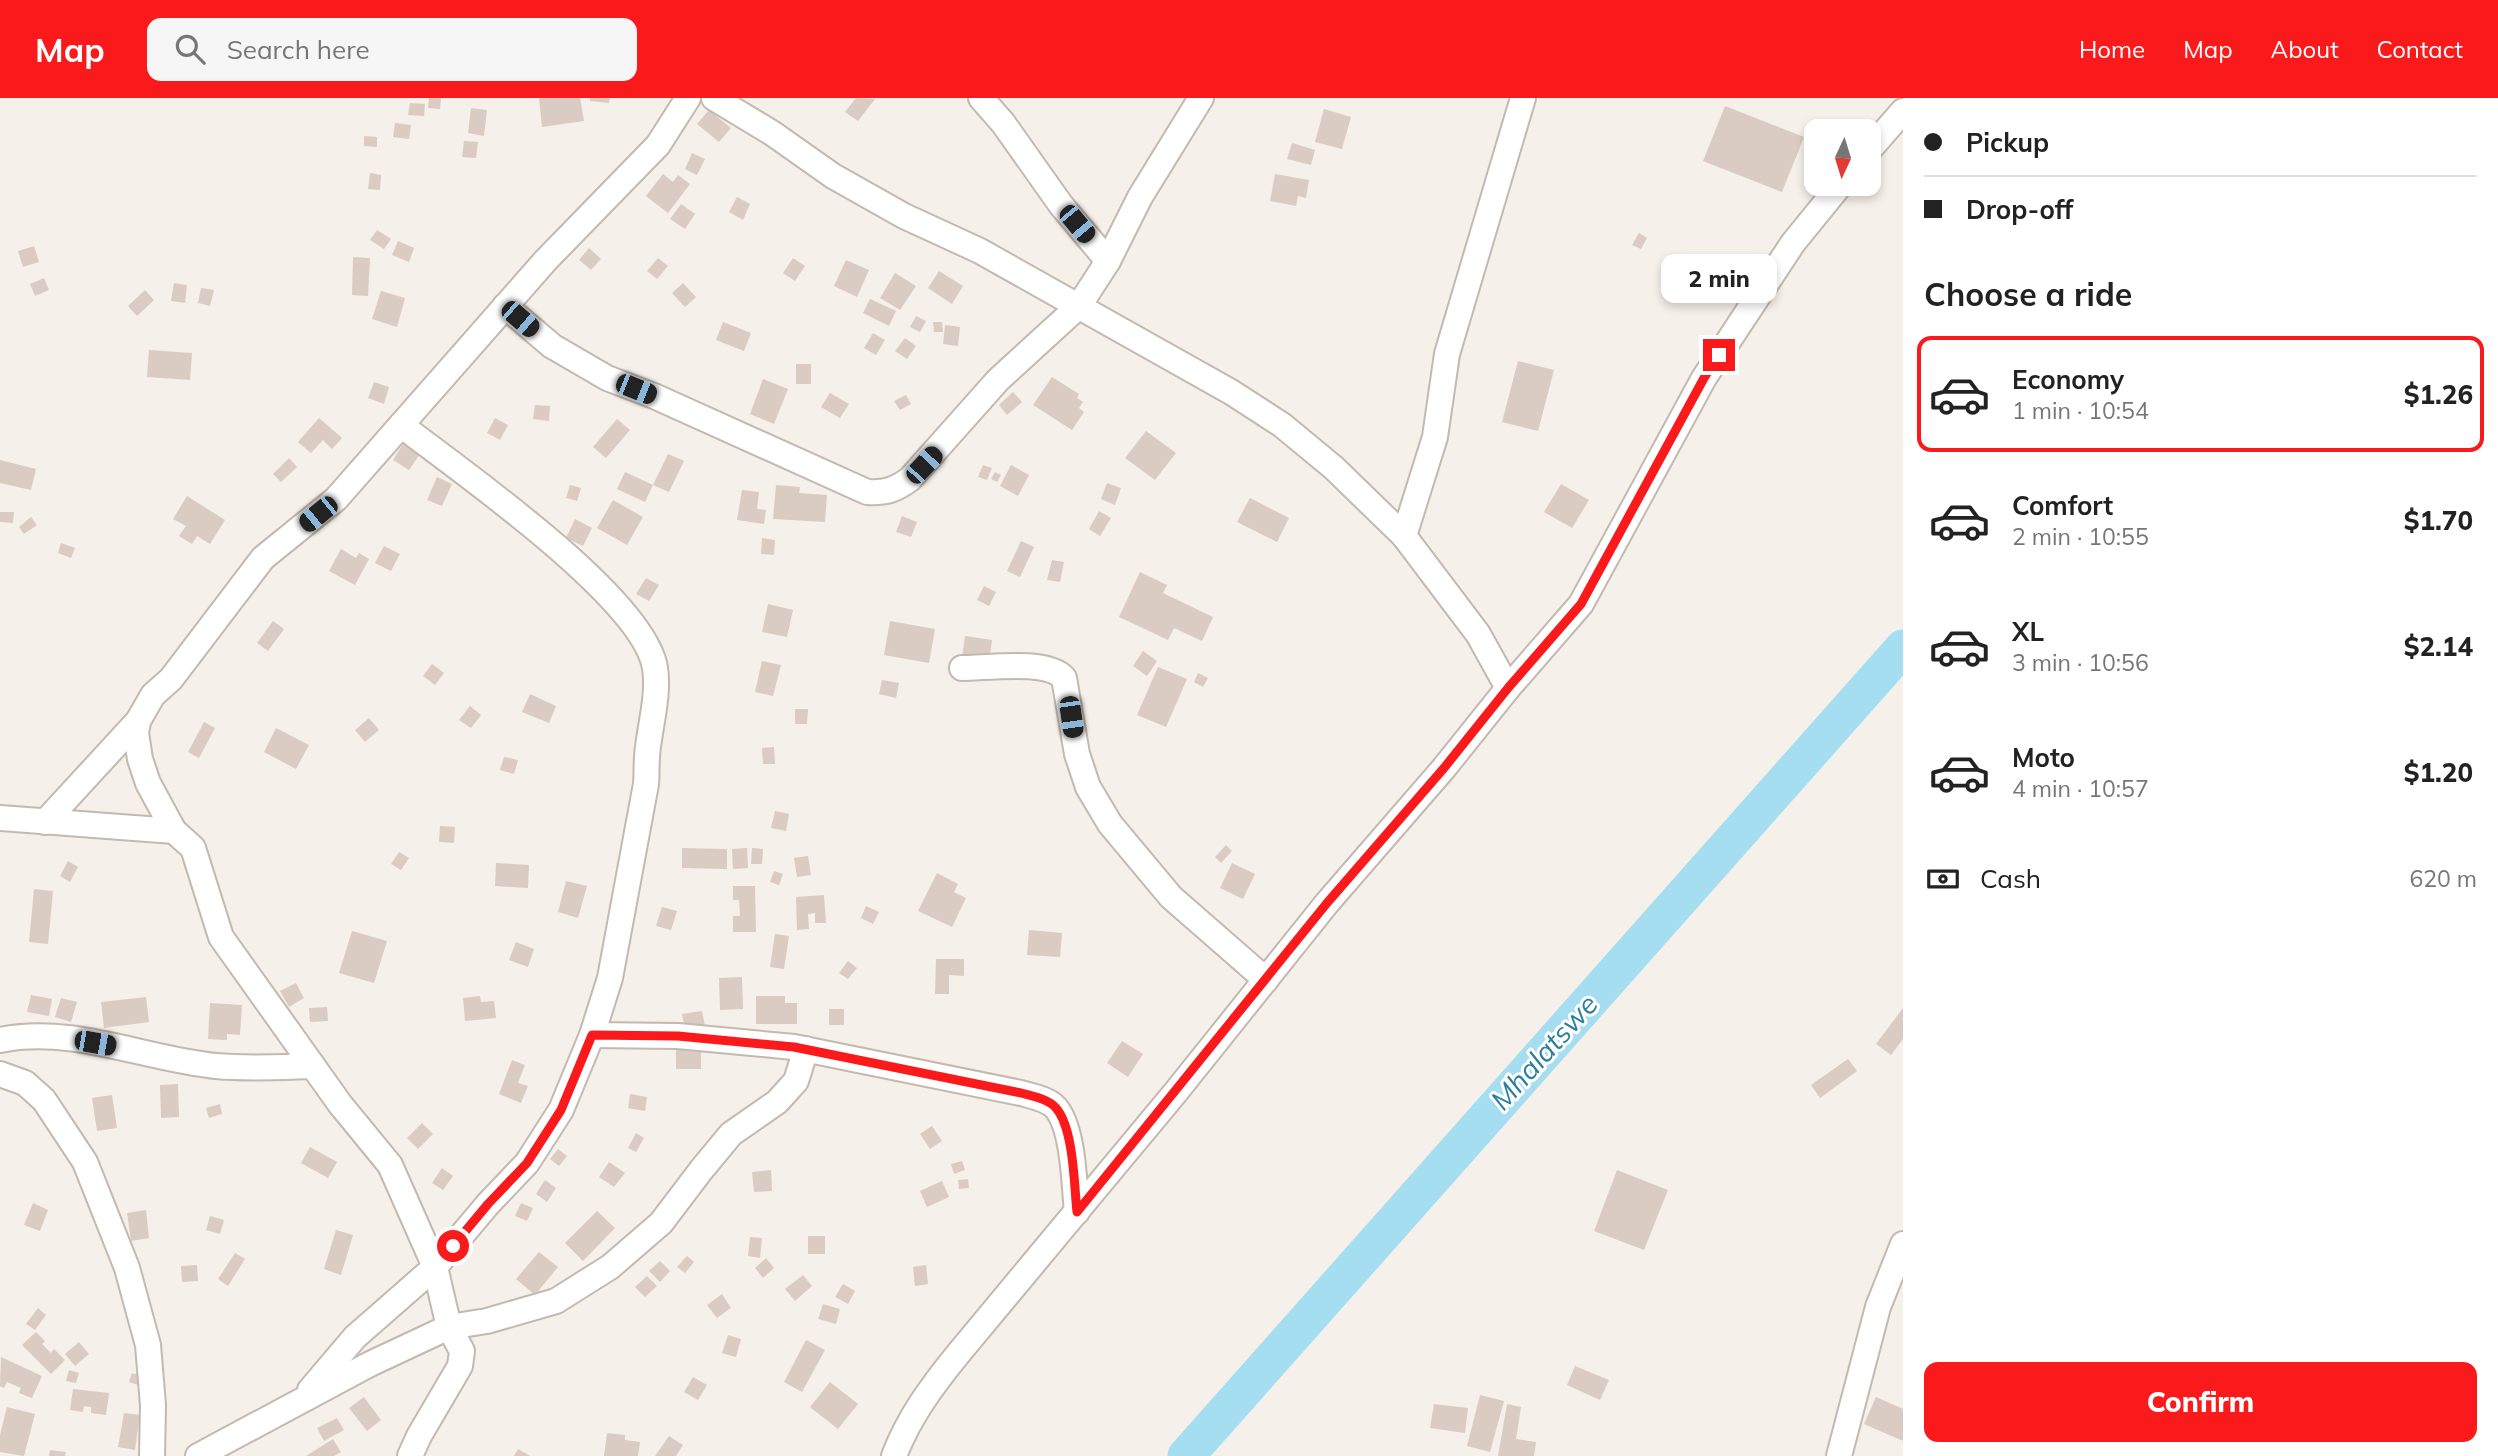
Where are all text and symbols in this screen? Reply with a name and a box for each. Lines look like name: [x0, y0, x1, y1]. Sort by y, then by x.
search box: [147, 18, 637, 81]
text: Map: [35, 29, 105, 70]
icon: search: [171, 30, 209, 68]
text: Search here: [227, 33, 370, 66]
text: Home: [2079, 34, 2145, 64]
text: Map: [2183, 34, 2233, 64]
text: About: [2271, 34, 2339, 64]
text: Contact: [2377, 34, 2463, 64]
north arrow: [1804, 119, 1881, 196]
map controls: [1804, 119, 1881, 196]
text: Pickup: [1966, 126, 2049, 159]
text: Drop-off: [1966, 193, 2073, 226]
car: [1056, 201, 1099, 247]
callout: 2 min: [1661, 254, 1777, 302]
text: 2 min: [1688, 264, 1750, 293]
text: Choose a ride: [1924, 274, 2132, 314]
car: [498, 297, 543, 341]
route end: [1703, 339, 1735, 371]
icon: car: [1928, 363, 1991, 426]
text: Economy: [2012, 363, 2124, 396]
car: [613, 371, 660, 407]
text: $1.26: [2404, 378, 2473, 411]
text: 1 min · 10:54: [2012, 396, 2149, 425]
car: [902, 442, 947, 488]
icon: car: [1928, 489, 1991, 552]
text: Comfort: [2012, 489, 2113, 522]
car: [296, 493, 341, 535]
text: $1.70: [2404, 504, 2473, 537]
text: 2 min · 10:55: [2012, 522, 2149, 551]
icon: car: [1928, 615, 1991, 678]
text: XL: [2012, 615, 2044, 648]
text: $2.14: [2404, 630, 2473, 663]
text: 3 min · 10:56: [2012, 648, 2149, 677]
car: [1058, 695, 1085, 739]
icon: car: [1928, 741, 1991, 804]
text: Moto: [2012, 741, 2075, 774]
text: $1.20: [2404, 756, 2473, 789]
text: 4 min · 10:57: [2012, 774, 2149, 803]
icon: cash: [1924, 860, 1962, 898]
text: Cash: [1980, 862, 2041, 895]
text: 620 m: [2409, 864, 2477, 893]
water label: Mhalatswe: [1483, 987, 1605, 1117]
car: [73, 1029, 118, 1057]
route start: [437, 1230, 469, 1262]
button: Confirm: [1924, 1362, 2477, 1442]

